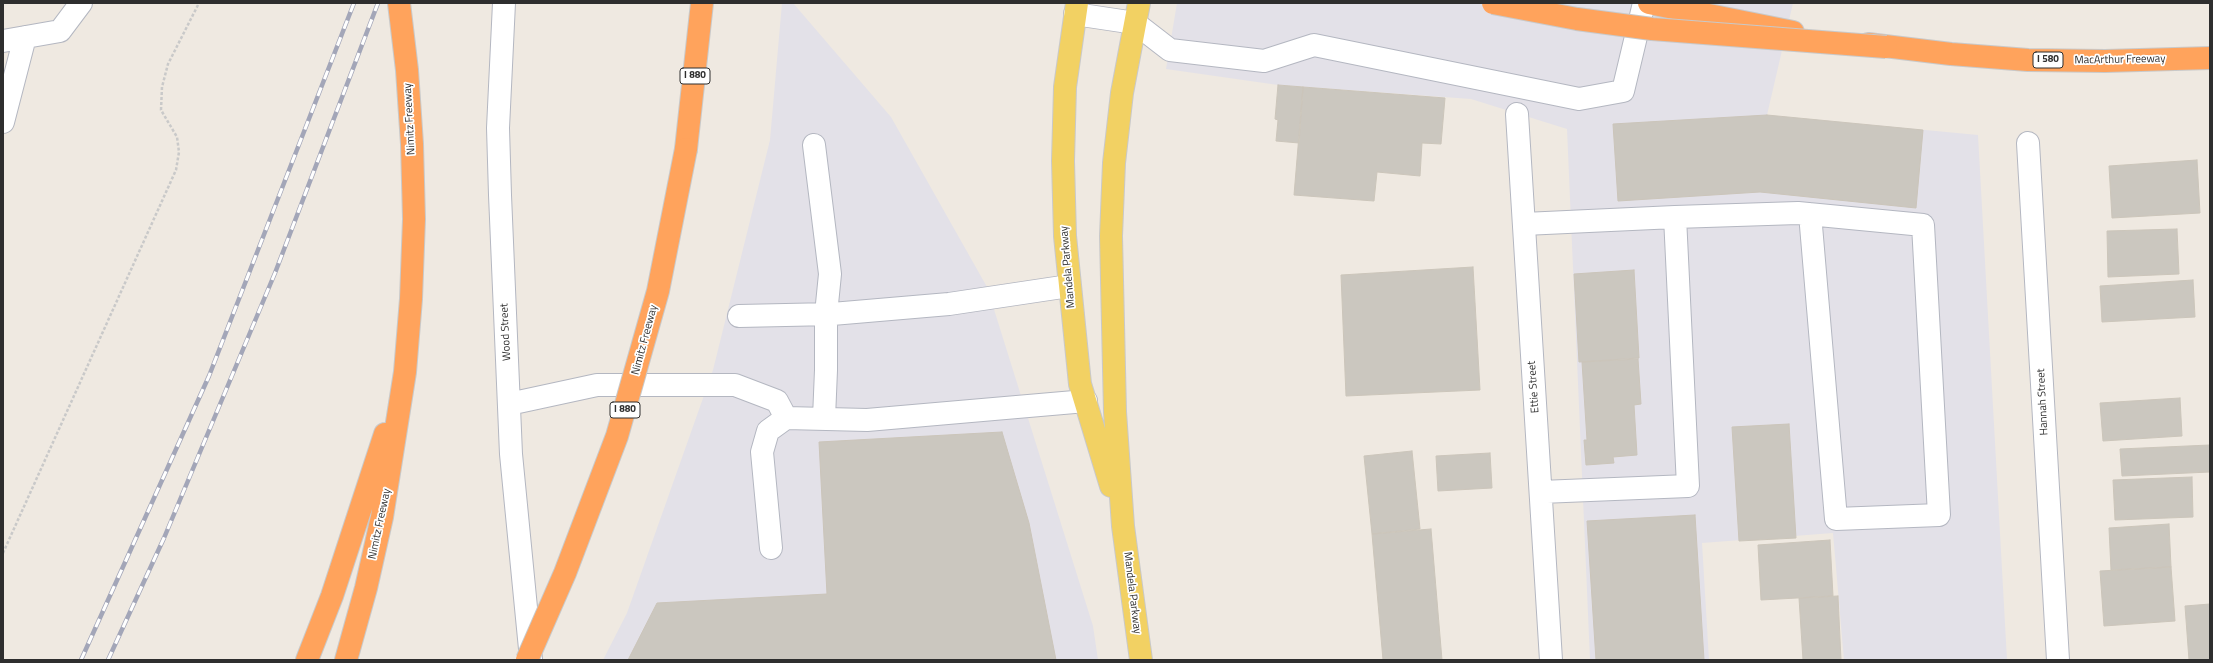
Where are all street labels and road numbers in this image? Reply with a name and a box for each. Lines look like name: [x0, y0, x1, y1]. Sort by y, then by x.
road number: I 580: [2033, 52, 2063, 68]
street label: MacArthur Freeway: [2074, 53, 2166, 67]
road number: I 880: [680, 68, 710, 84]
street label: Nimitz Freeway: [402, 83, 418, 155]
street label: Mandela Parkway: [1058, 225, 1078, 309]
street label: Wood Street: [498, 303, 514, 361]
street label: Nimitz Freeway: [629, 303, 661, 377]
street label: Ettie Street: [1526, 360, 1542, 414]
street label: Hannah Street: [2035, 368, 2051, 436]
road number: I 880: [610, 402, 640, 418]
street label: Nimitz Freeway: [366, 487, 394, 561]
street label: Mandela Parkway: [1120, 551, 1144, 635]

